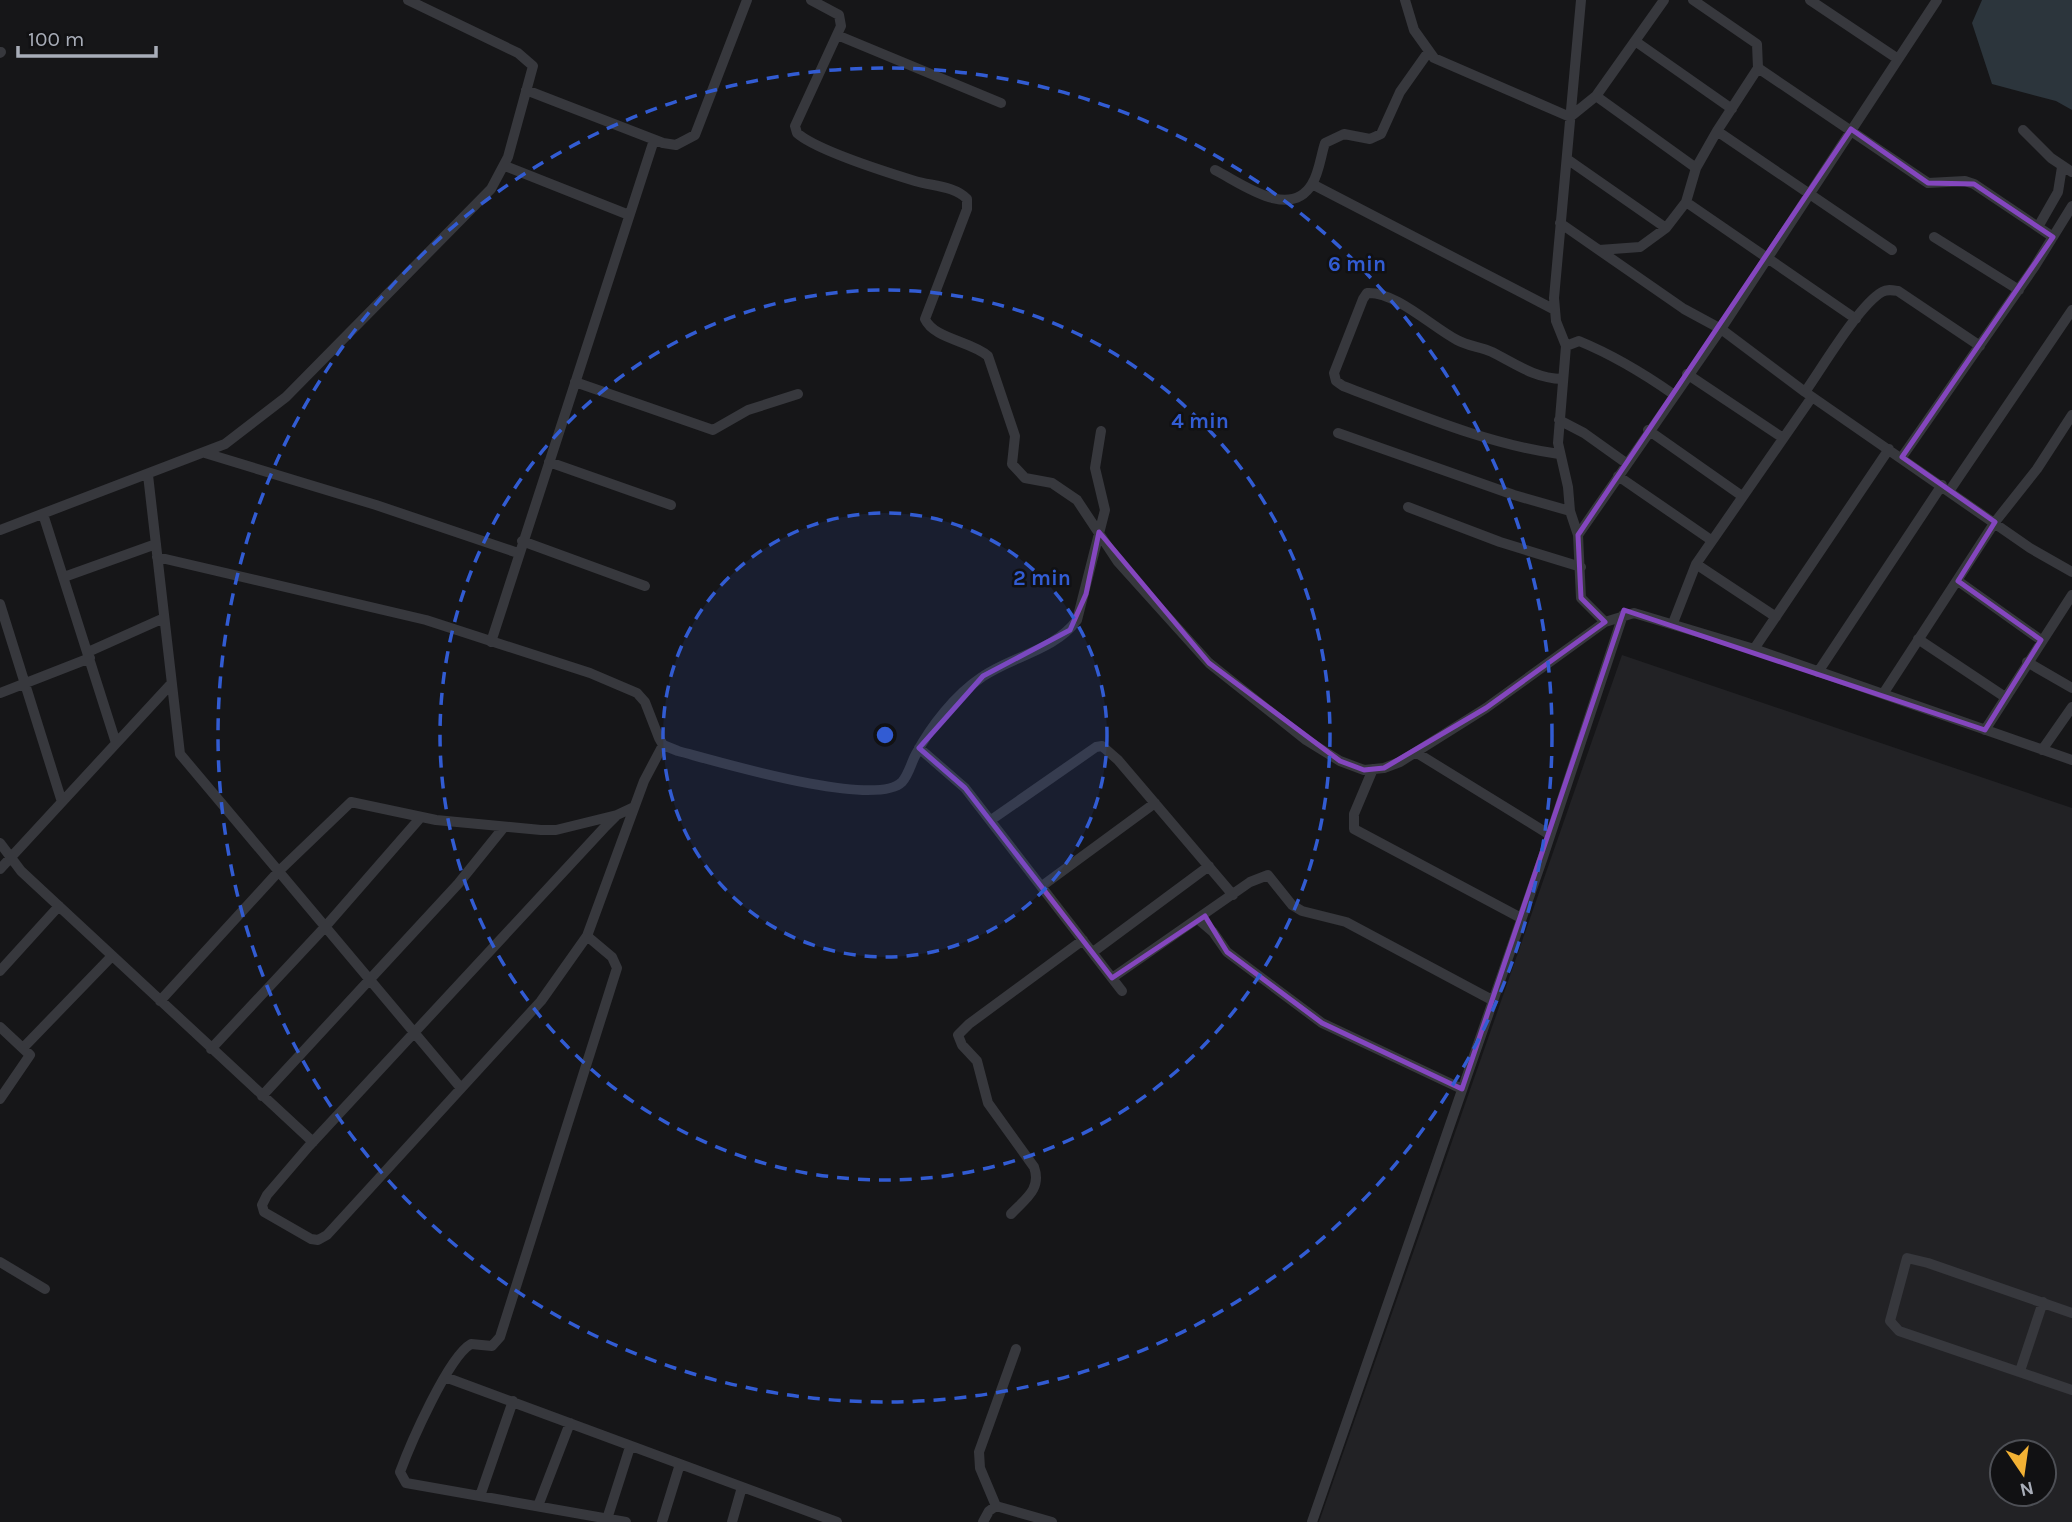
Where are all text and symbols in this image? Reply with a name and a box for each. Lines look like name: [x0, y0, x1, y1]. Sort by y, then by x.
scale bar: [18, 14, 156, 58]
text: 100 m: [28, 27, 85, 51]
text: 6 min: [1328, 252, 1386, 276]
text: 4 min: [1171, 409, 1229, 433]
text: 2 min: [1013, 566, 1071, 590]
centre of rings: [873, 723, 897, 747]
north arrow: [1988, 1438, 2058, 1508]
text: N: [2017, 1476, 2036, 1501]

